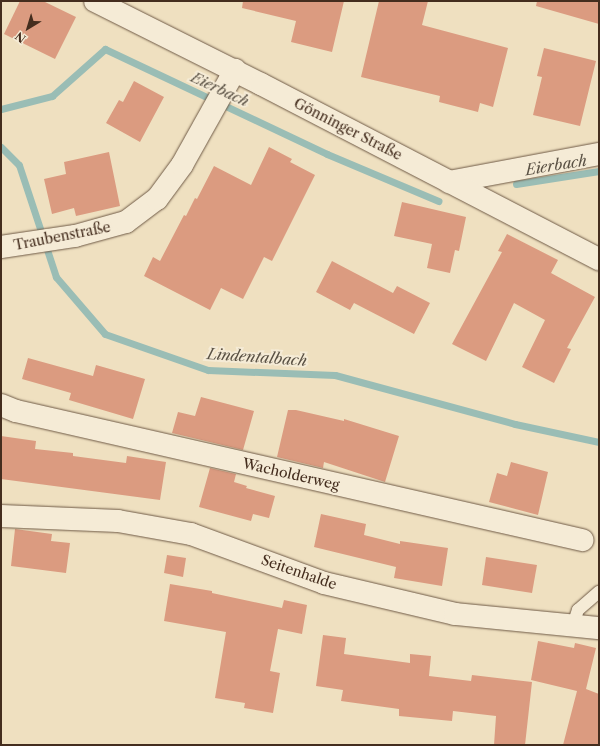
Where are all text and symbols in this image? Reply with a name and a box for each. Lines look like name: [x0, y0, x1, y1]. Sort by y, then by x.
north arrow: [8, 8, 48, 48]
text: N: [13, 29, 29, 46]
water label: Eierbach: [188, 68, 252, 110]
street label: Gönninger Straße: [291, 94, 405, 164]
water label: Eierbach: [524, 151, 588, 179]
street label: Traubenstraße: [12, 218, 112, 254]
water label: Lindentalbach: [207, 345, 307, 369]
street label: Wacholderweg: [241, 455, 341, 493]
street label: Seitenhalde: [259, 551, 339, 593]

